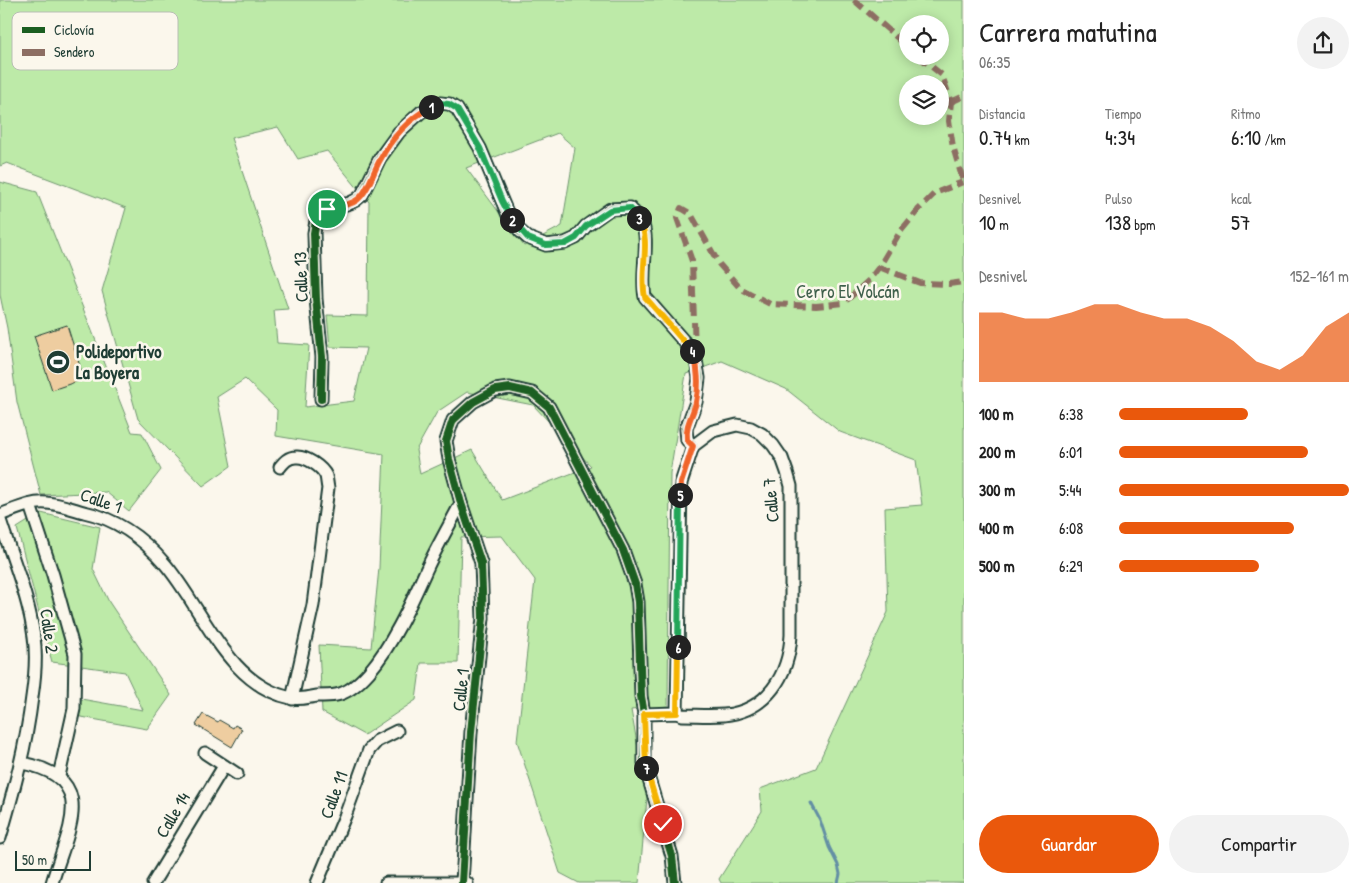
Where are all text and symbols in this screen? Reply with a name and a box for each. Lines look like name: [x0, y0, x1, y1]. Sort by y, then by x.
legend: [12, 12, 178, 70]
text: Carrera matutina: [979, 13, 1157, 51]
map controls: [899, 15, 949, 125]
button: locate: [899, 15, 949, 65]
button: share: [1297, 17, 1349, 69]
text: Ciclovía: [54, 20, 94, 39]
text: Sendero: [54, 42, 95, 61]
text: 06:35: [979, 51, 1010, 73]
button: layers: [899, 75, 949, 125]
pin: 1: [418, 94, 444, 120]
text: 1: [429, 98, 434, 117]
text: Distancia: [979, 104, 1025, 123]
text: Tiempo: [1105, 104, 1141, 123]
text: Ritmo: [1231, 104, 1260, 123]
text: 0.74: [979, 123, 1011, 152]
text: 4:34: [1105, 123, 1135, 152]
text: 6:10: [1231, 123, 1261, 152]
text: km: [1011, 130, 1030, 149]
text: /km: [1261, 130, 1286, 149]
pin: [306, 188, 348, 230]
text: Desnivel: [979, 189, 1021, 208]
text: Pulso: [1105, 189, 1132, 208]
text: kcal: [1231, 189, 1251, 208]
icon: arrive: [313, 195, 341, 223]
pin: 3: [626, 206, 652, 230]
pin: 2: [500, 208, 524, 232]
text: 10: [979, 208, 996, 237]
text: 138: [1105, 208, 1131, 237]
text: 57: [1231, 208, 1250, 237]
text: 3: [636, 209, 643, 228]
text: 2: [509, 211, 516, 230]
text: m: [996, 215, 1009, 234]
text: bpm: [1131, 215, 1156, 234]
street label: Calle 13: [287, 251, 314, 303]
text: Desnivel: [979, 265, 1027, 287]
text: 152–161 m: [1290, 265, 1349, 287]
park label: Cerro El Volcán: [796, 279, 900, 304]
pin: 4: [680, 338, 704, 364]
place label: Polideportivo La Boyera: [76, 339, 162, 386]
text: 4: [690, 342, 695, 361]
sports icon: Polideportivo La Boyera: [45, 349, 71, 375]
text: 100 m: [979, 403, 1014, 425]
text: 6:38: [1059, 403, 1083, 425]
text: 200 m: [979, 441, 1015, 463]
text: 6:01: [1059, 441, 1082, 463]
street label: Calle 7: [756, 477, 785, 524]
text: 300 m: [979, 479, 1015, 501]
text: 5:44: [1059, 479, 1081, 501]
street label: Calle 1: [77, 482, 125, 519]
pin: 5: [668, 482, 692, 508]
text: 5: [678, 486, 683, 505]
text: 400 m: [979, 517, 1014, 539]
text: 6:08: [1059, 517, 1083, 539]
text: 500 m: [979, 555, 1015, 577]
text: 6:29: [1059, 555, 1082, 577]
street label: Calle 2: [34, 607, 65, 655]
pin: 6: [666, 634, 690, 660]
text: 6: [676, 638, 681, 657]
street label: Calle 1: [446, 667, 475, 712]
pin: 7: [634, 756, 658, 780]
text: 7: [643, 759, 650, 778]
street label: Calle 11: [313, 768, 354, 822]
street label: Calle 14: [149, 787, 196, 842]
pin: [642, 803, 684, 845]
icon: check: [649, 810, 677, 838]
button: Guardar: [979, 815, 1159, 873]
button: Compartir: [1169, 815, 1349, 873]
scale bar: [15, 848, 91, 871]
text: 50 m: [22, 850, 47, 869]

